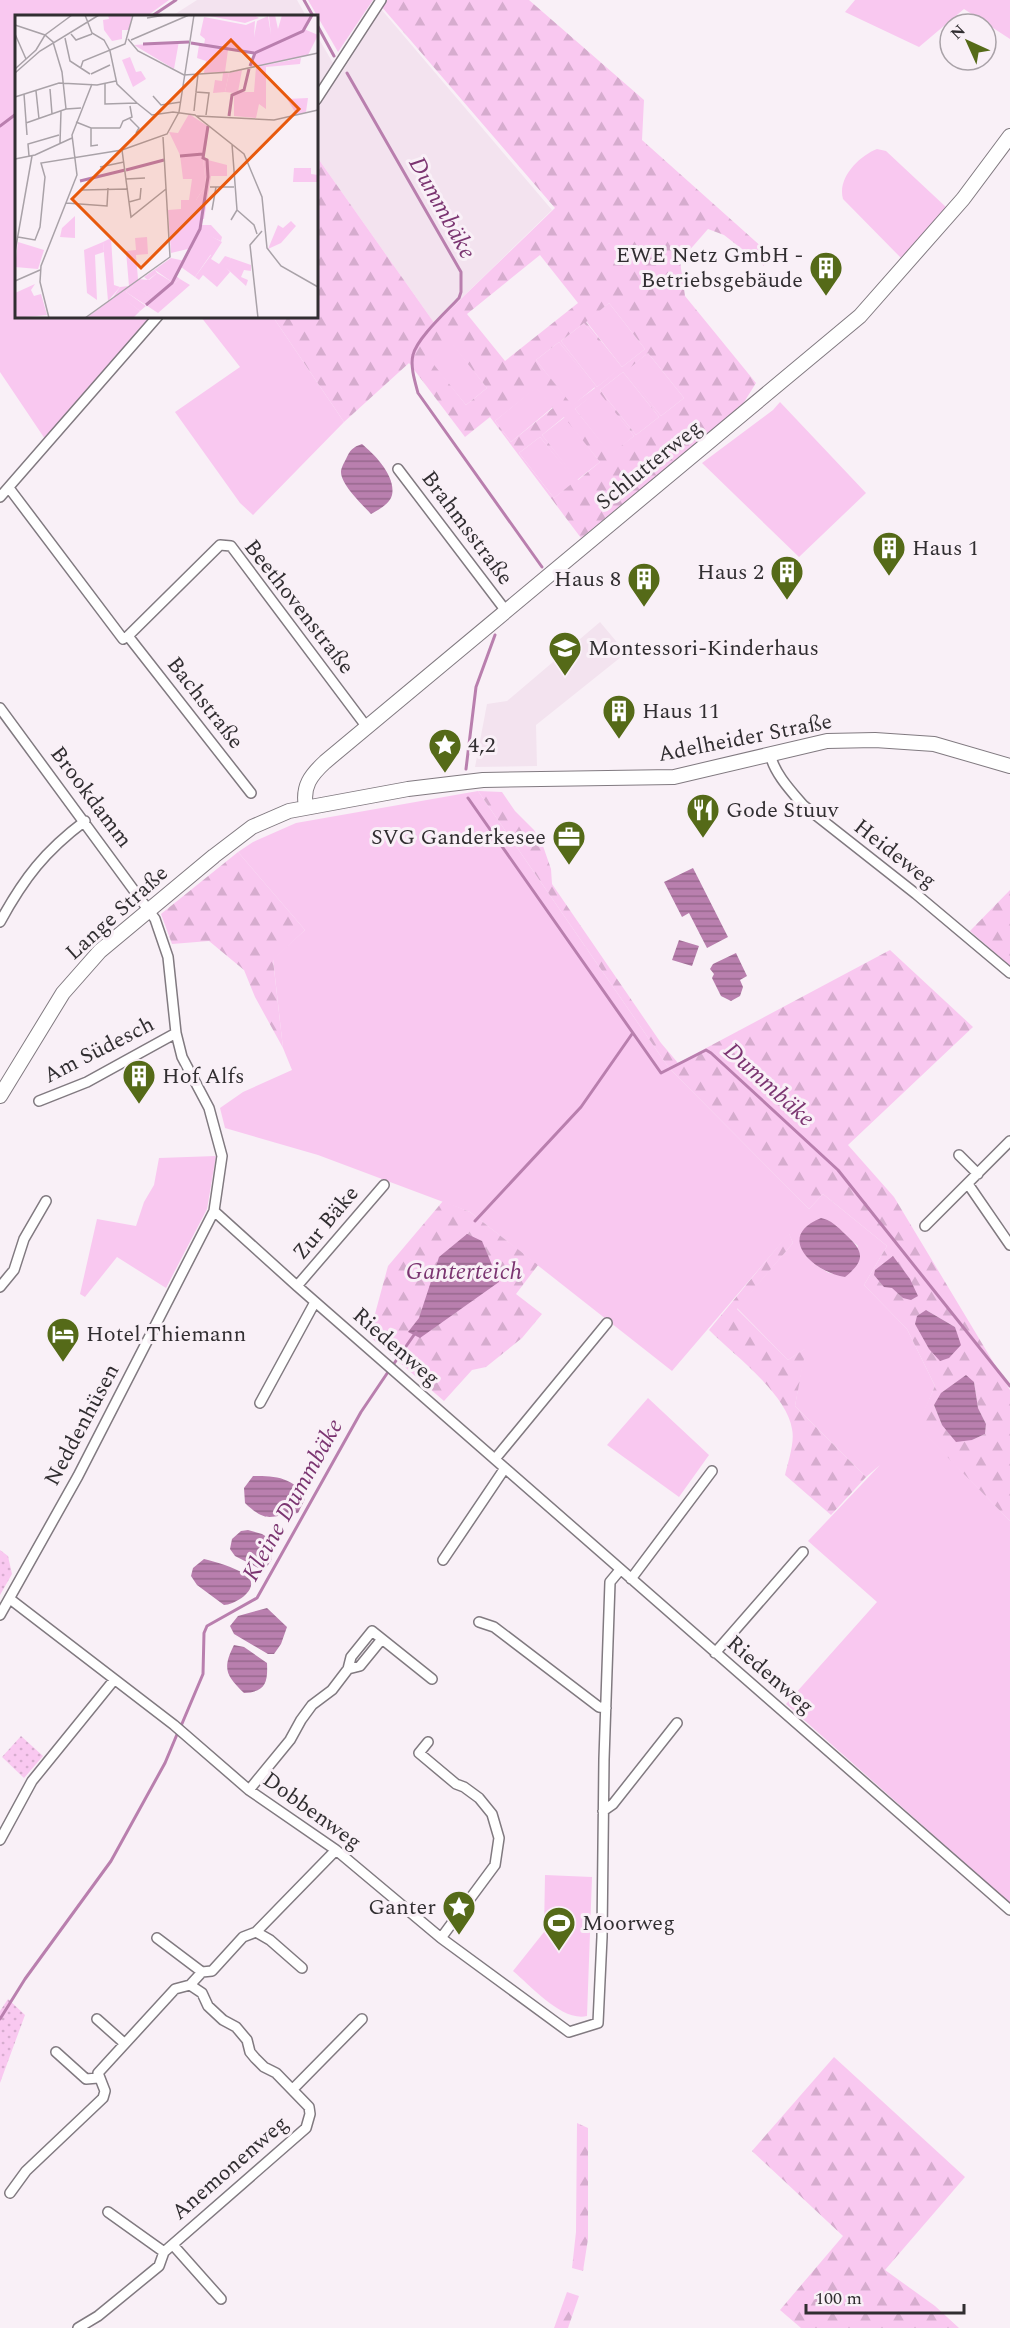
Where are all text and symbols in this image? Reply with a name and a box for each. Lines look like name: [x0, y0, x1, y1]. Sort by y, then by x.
north arrow: [938, 12, 998, 72]
inset map: [15, 15, 318, 318]
text: N: [945, 19, 971, 45]
water label: Dummbäke: [399, 150, 485, 266]
place label: EWE Netz GmbH - Betriebsgebäude: [616, 239, 803, 297]
building icon: EWE Netz GmbH - Betriebsgebäude: [808, 250, 844, 297]
street label: Schlutterweg: [589, 412, 709, 518]
street label: Brahmsstraße: [413, 464, 521, 592]
building icon: Haus 1: [871, 530, 907, 577]
street label: Beethovenstraße: [236, 532, 362, 682]
place label: Haus 1: [912, 532, 979, 565]
building icon: Haus 2: [769, 554, 805, 601]
place label: Haus 2: [697, 556, 764, 589]
building icon: Haus 8: [626, 561, 662, 608]
place label: Haus 8: [554, 563, 621, 596]
school or university icon: Montessori-Kinderhaus: [547, 630, 583, 677]
place label: Montessori-Kinderhaus: [588, 632, 819, 665]
street label: Bachstraße: [158, 650, 252, 756]
building icon: Haus 11: [601, 693, 637, 740]
place label: Haus 11: [642, 695, 720, 728]
street label: Adelheider Straße: [655, 705, 835, 771]
place icon: 4,2: [427, 727, 463, 774]
place label: 4,2: [468, 729, 496, 762]
street label: Brookdamm: [42, 739, 140, 855]
restaurant icon: Gode Stuuv: [685, 792, 721, 839]
place label: Gode Stuuv: [726, 794, 840, 827]
street label: Heideweg: [846, 811, 944, 897]
office icon: SVG Ganderkesee: [551, 819, 587, 866]
place label: SVG Ganderkesee: [371, 821, 546, 854]
street label: Lange Straße: [58, 858, 176, 968]
street label: Am Südesch: [38, 1008, 160, 1092]
water label: Dummbäke: [715, 1034, 823, 1136]
building icon: Hof Alfs: [121, 1058, 157, 1105]
place label: Hof Alfs: [162, 1060, 245, 1093]
street label: Zur Bäke: [285, 1179, 367, 1267]
water label: Ganterteich: [406, 1254, 522, 1290]
street label: Riedenweg: [345, 1299, 447, 1395]
hotel icon: Hotel Thiemann: [45, 1316, 81, 1363]
place label: Hotel Thiemann: [86, 1318, 246, 1351]
street label: Neddenhüsen: [36, 1358, 128, 1492]
water label: Kleine Dummbäke: [233, 1412, 353, 1588]
street label: Riedenweg: [719, 1627, 821, 1723]
street label: Dobbenweg: [255, 1764, 369, 1858]
place icon: Ganter: [441, 1889, 477, 1936]
place label: Ganter: [368, 1891, 436, 1924]
sports icon: Moorweg: [541, 1905, 577, 1952]
place label: Moorweg: [582, 1907, 675, 1940]
street label: Anemonenweg: [164, 2108, 296, 2228]
scale bar: [806, 2277, 964, 2315]
text: 100 m: [815, 2285, 862, 2312]

